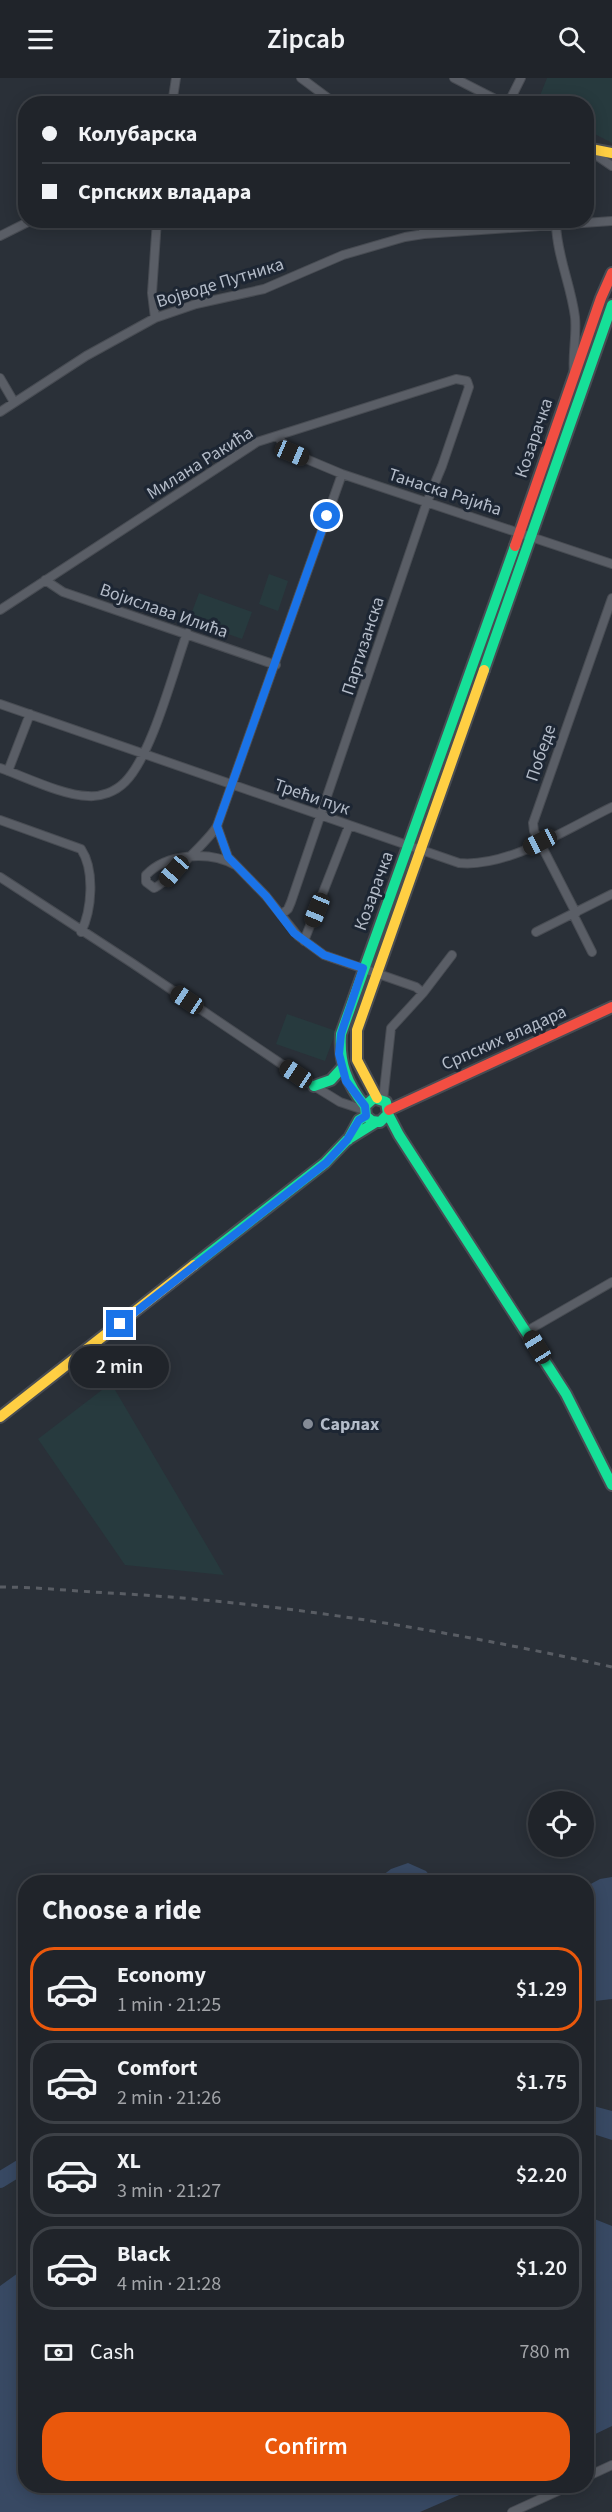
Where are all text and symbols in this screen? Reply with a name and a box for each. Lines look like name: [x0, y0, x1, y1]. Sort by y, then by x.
text: Zipcab: [267, 20, 345, 59]
icon: menu: [24, 23, 57, 56]
icon: search: [555, 23, 588, 56]
text: Колубарска: [78, 118, 197, 150]
text: Српских владара: [78, 176, 251, 208]
street label: Војводе Путника: [153, 252, 287, 314]
street label: Козарачка: [509, 395, 559, 481]
street label: Милана Ракића: [142, 420, 258, 506]
car: [272, 438, 312, 468]
street label: Танаска Рајића: [385, 462, 505, 522]
route start: [313, 502, 340, 529]
street label: Војислава Илића: [96, 577, 232, 645]
street label: Партизанска: [335, 594, 391, 698]
street label: Победе: [520, 721, 562, 785]
street label: Трећи пук: [271, 772, 353, 822]
car: [520, 826, 560, 858]
street label: Козарачка: [348, 848, 400, 934]
car: [155, 852, 193, 890]
car: [302, 890, 332, 930]
car: [167, 982, 207, 1018]
street label: Српских владара: [437, 999, 571, 1077]
car: [276, 1056, 316, 1092]
route end: [106, 1310, 133, 1337]
car: [520, 1327, 554, 1367]
callout: 2 min: [70, 1345, 170, 1387]
text: 2 min: [96, 1353, 143, 1381]
place label: Сарлах: [320, 1412, 379, 1437]
marker: Сарлах: [301, 1417, 315, 1431]
map controls: [528, 1791, 594, 1857]
button: locate: [528, 1791, 594, 1857]
text: Choose a ride: [42, 1891, 202, 1930]
text: Economy: [117, 1959, 206, 1991]
icon: car: [45, 1962, 99, 2016]
text: $1.29: [516, 1973, 567, 2005]
text: 1 min · 21:25: [117, 1991, 221, 2019]
text: Comfort: [117, 2052, 198, 2084]
icon: car: [45, 2055, 99, 2109]
text: $1.75: [516, 2066, 567, 2098]
text: 2 min · 21:26: [117, 2084, 221, 2112]
text: XL: [117, 2145, 141, 2177]
icon: car: [45, 2148, 99, 2202]
text: $2.20: [516, 2159, 567, 2191]
text: 3 min · 21:27: [117, 2177, 221, 2205]
text: Black: [117, 2238, 171, 2270]
icon: car: [45, 2241, 99, 2295]
text: $1.20: [516, 2252, 567, 2284]
text: 4 min · 21:28: [117, 2270, 221, 2298]
icon: cash: [42, 2336, 75, 2369]
text: Cash: [90, 2336, 135, 2368]
text: 780 m: [520, 2338, 570, 2366]
button: Confirm: [42, 2412, 570, 2481]

